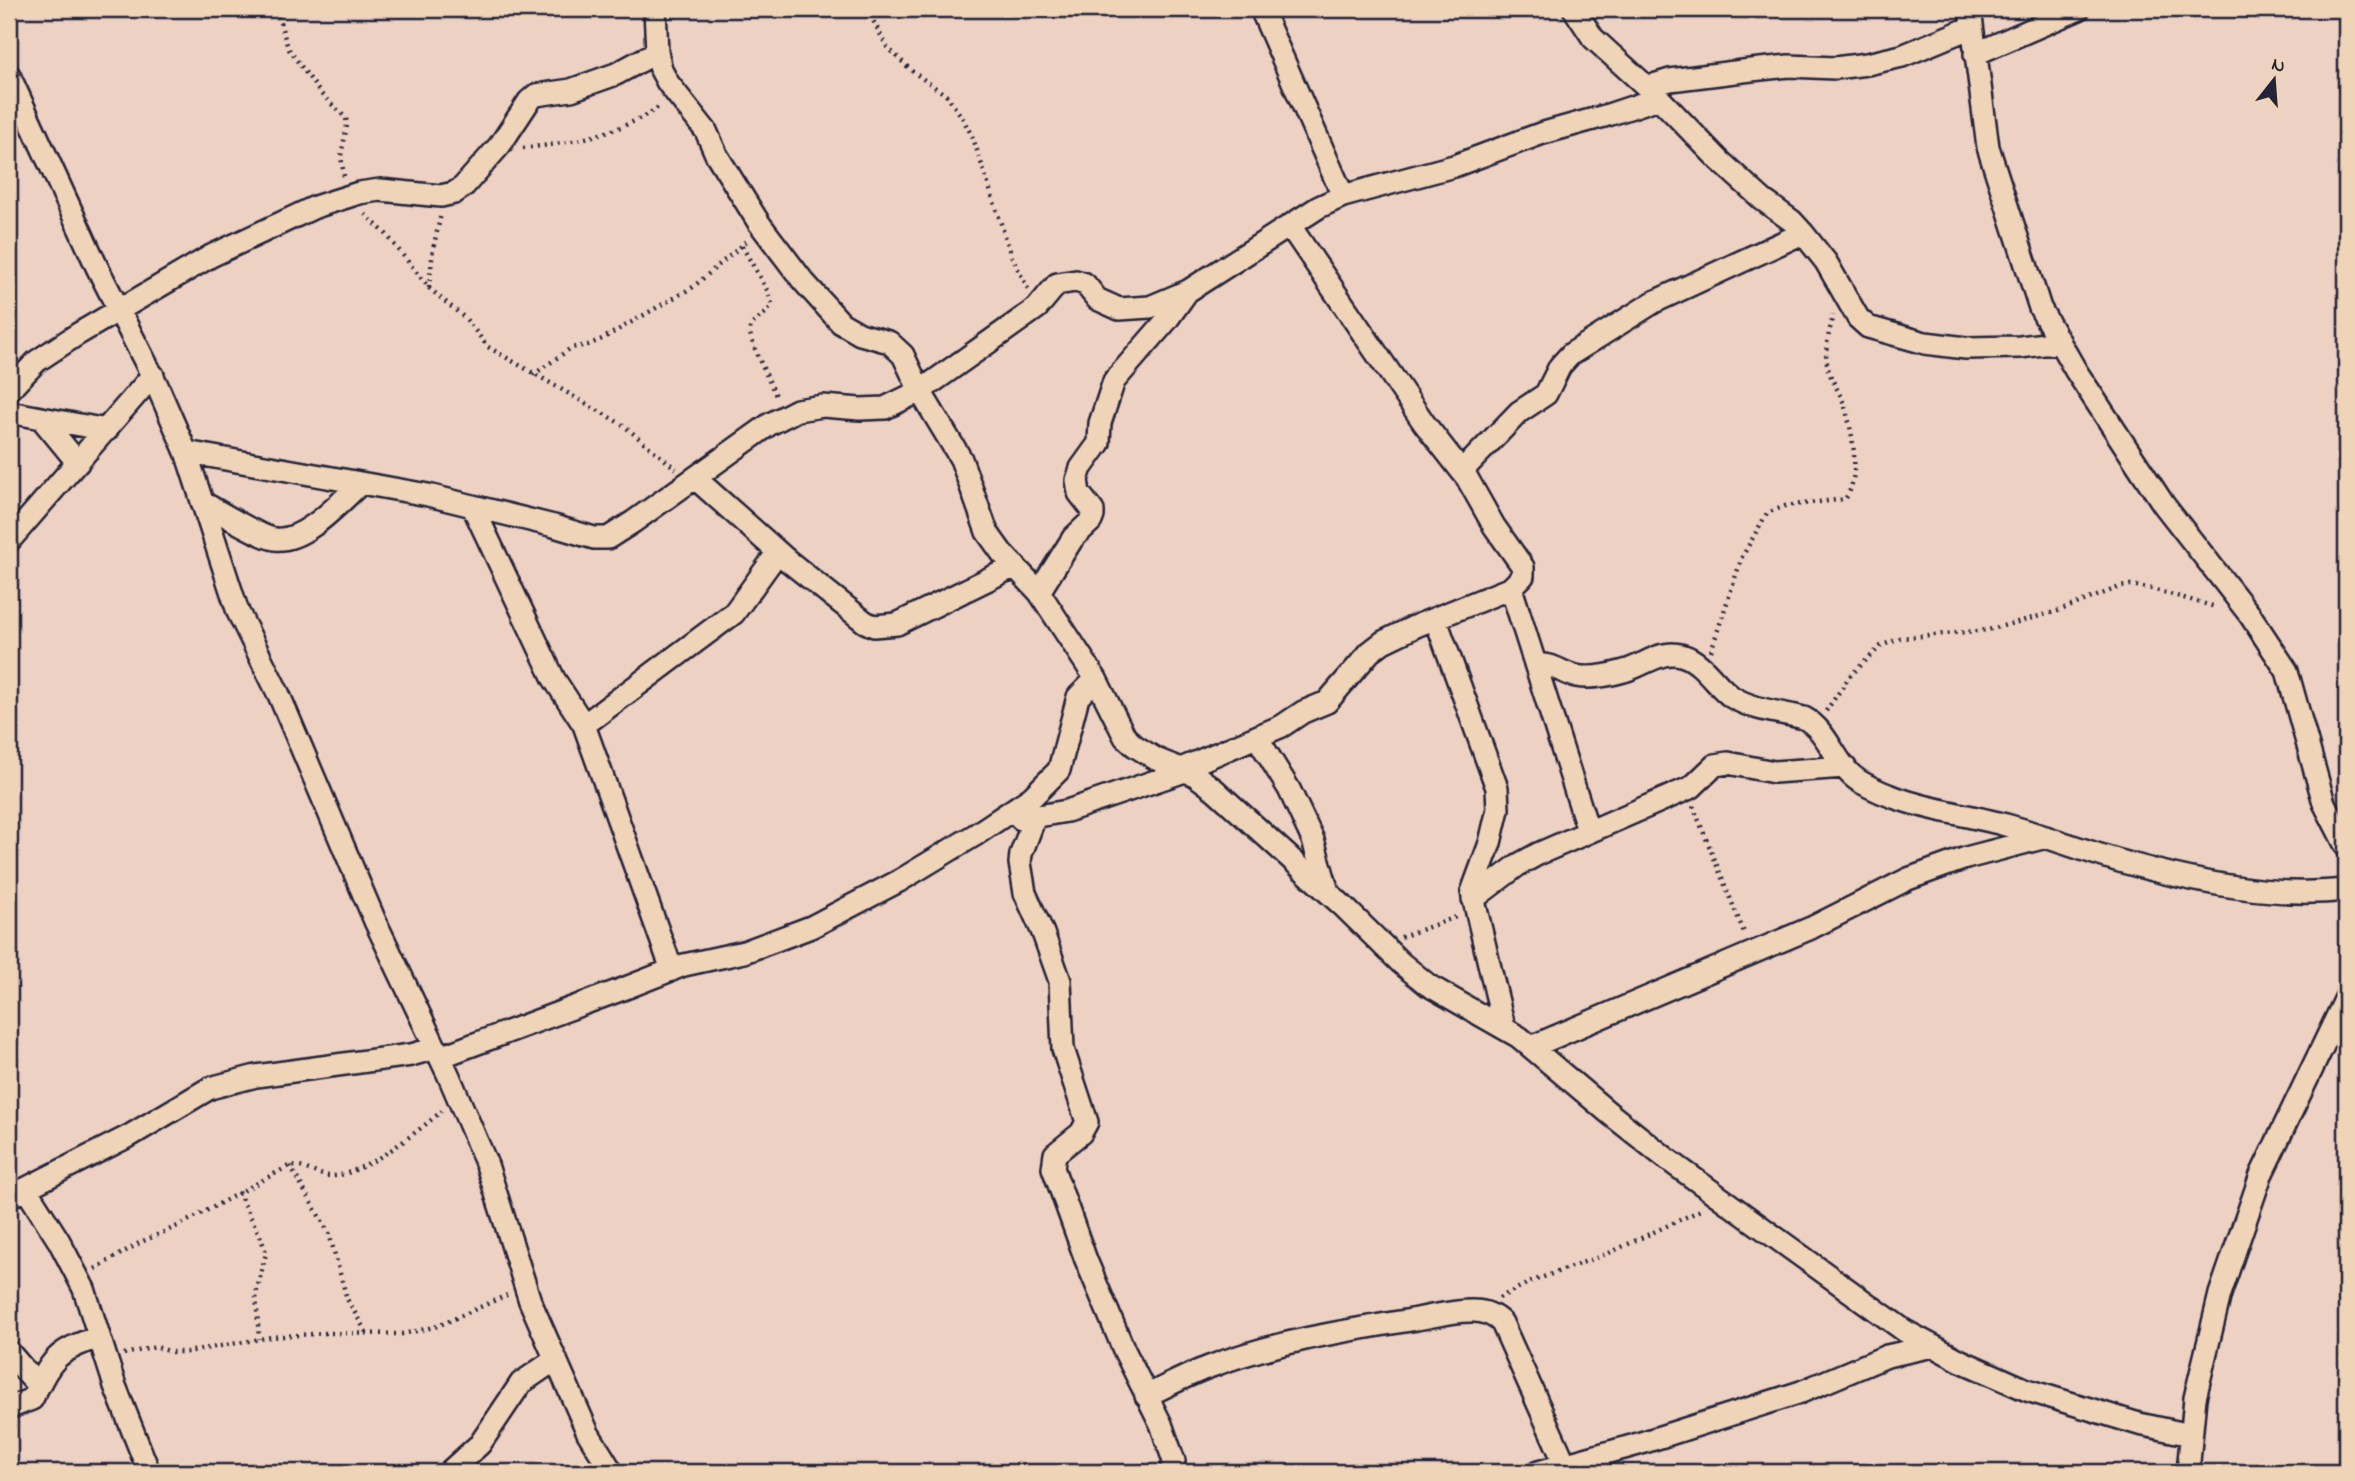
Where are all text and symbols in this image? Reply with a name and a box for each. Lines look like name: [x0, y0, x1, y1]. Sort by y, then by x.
north arrow: [2240, 46, 2310, 116]
text: N: [2268, 51, 2288, 81]

